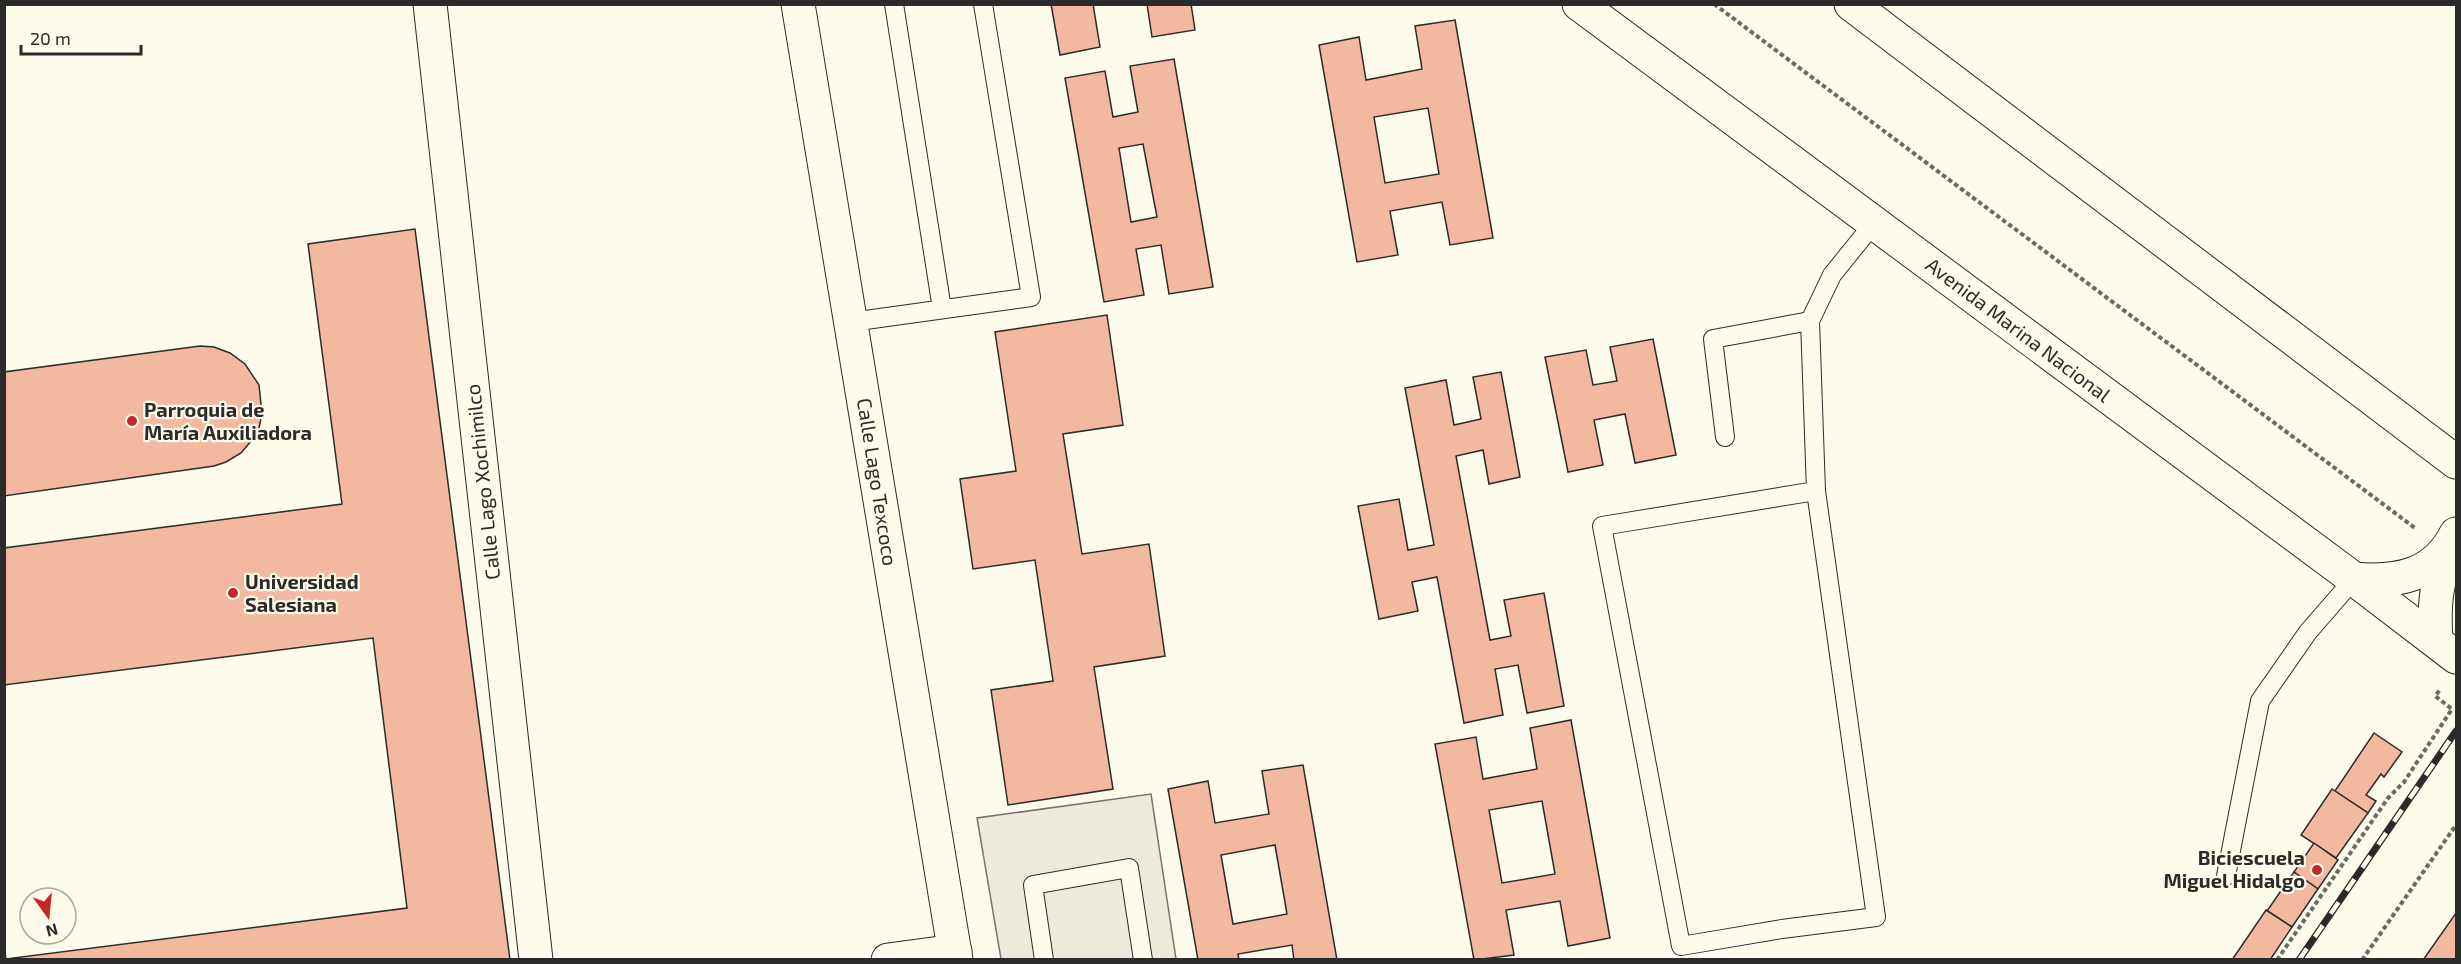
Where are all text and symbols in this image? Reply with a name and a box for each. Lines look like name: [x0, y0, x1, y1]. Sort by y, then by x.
scale bar: [21, 18, 141, 56]
text: 20 m: [30, 27, 71, 49]
street label: Avenida Marina Nacional: [1922, 252, 2116, 407]
street label: Calle Lago Xochimilco: [460, 383, 504, 581]
street label: Calle Lago Texcoco: [853, 396, 903, 567]
place label: Parroquia de María Auxiliadora: [144, 397, 312, 444]
marker: Parroquia de María Auxiliadora: [125, 414, 139, 428]
place label: Universidad Salesiana: [245, 569, 359, 616]
marker: Universidad Salesiana: [226, 586, 240, 600]
place label: Biciescuela Miguel Hidalgo: [2163, 845, 2305, 892]
marker: Biciescuela Miguel Hidalgo: [2310, 863, 2324, 877]
north arrow: [18, 886, 78, 946]
text: N: [44, 920, 60, 942]

